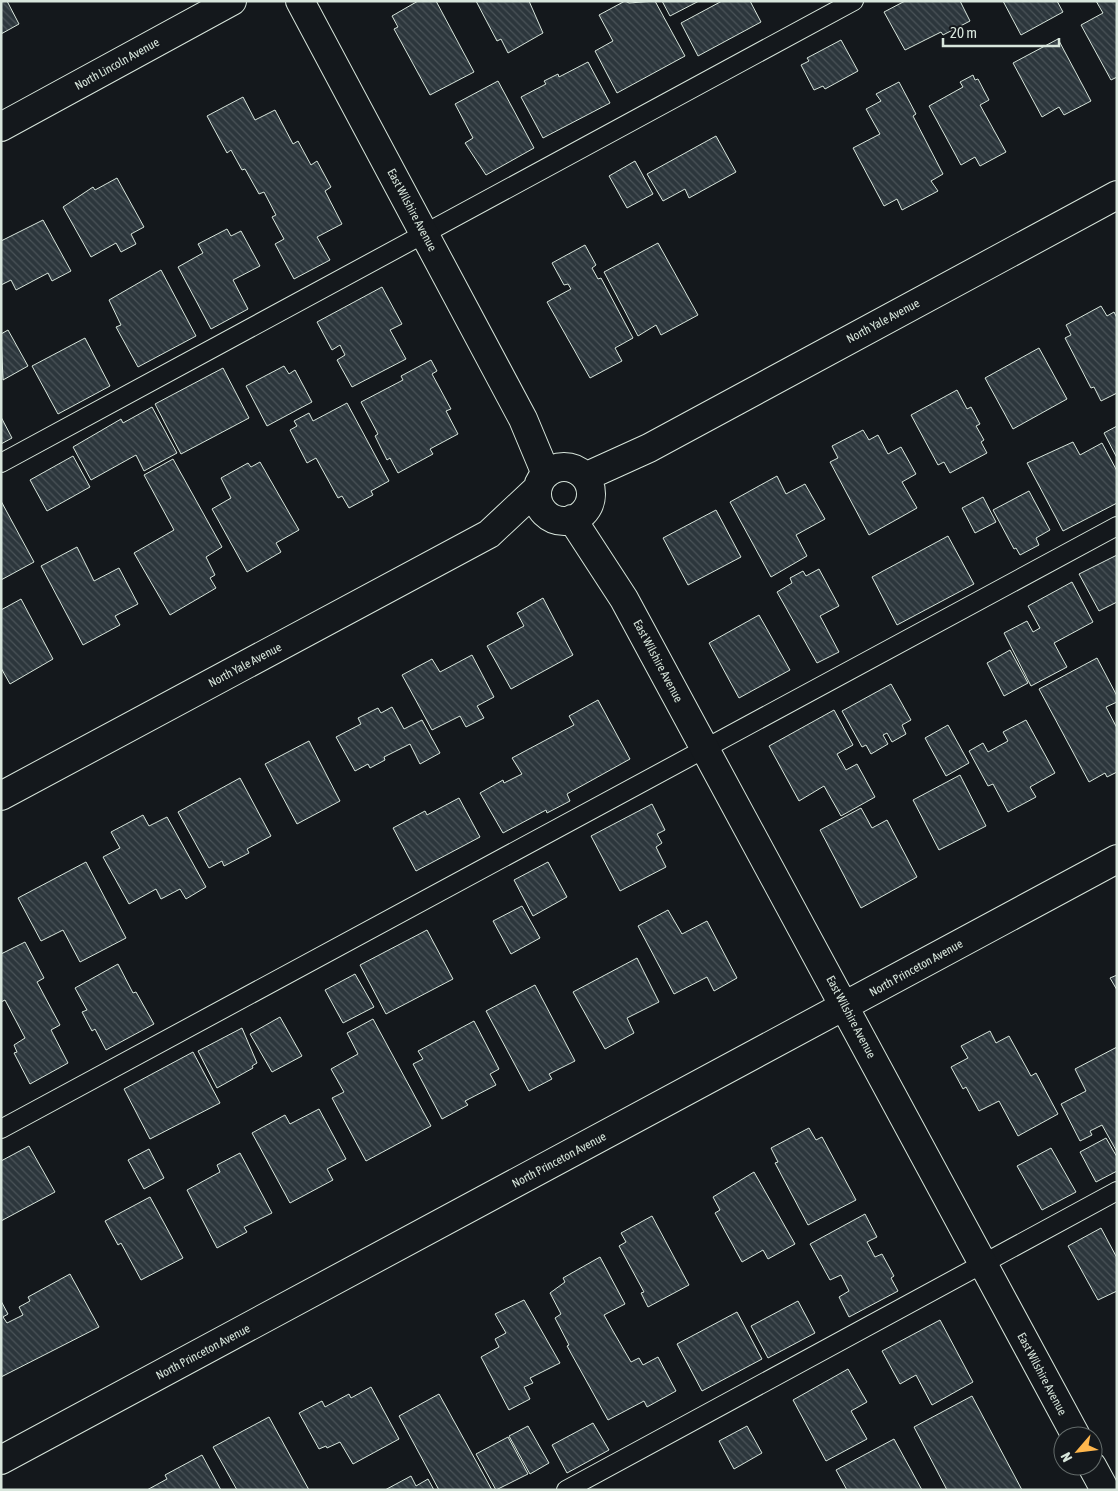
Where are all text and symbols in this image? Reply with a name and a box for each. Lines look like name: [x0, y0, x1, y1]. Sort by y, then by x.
scale bar: [943, 15, 1059, 47]
text: 20 m: [950, 24, 977, 41]
street label: North Lincoln Avenue: [72, 35, 162, 93]
street label: East Wilshire Avenue: [384, 166, 440, 254]
street label: North Yale Avenue: [844, 296, 922, 346]
street label: East Wilshire Avenue: [630, 617, 686, 705]
street label: North Yale Avenue: [206, 640, 284, 690]
street label: North Princeton Avenue: [867, 937, 965, 999]
street label: East Wilshire Avenue: [823, 973, 879, 1061]
street label: North Princeton Avenue: [510, 1129, 608, 1191]
street label: North Princeton Avenue: [154, 1321, 252, 1383]
street label: East Wilshire Avenue: [1014, 1330, 1070, 1418]
north arrow: [1053, 1426, 1103, 1476]
text: N: [1058, 1450, 1076, 1465]

